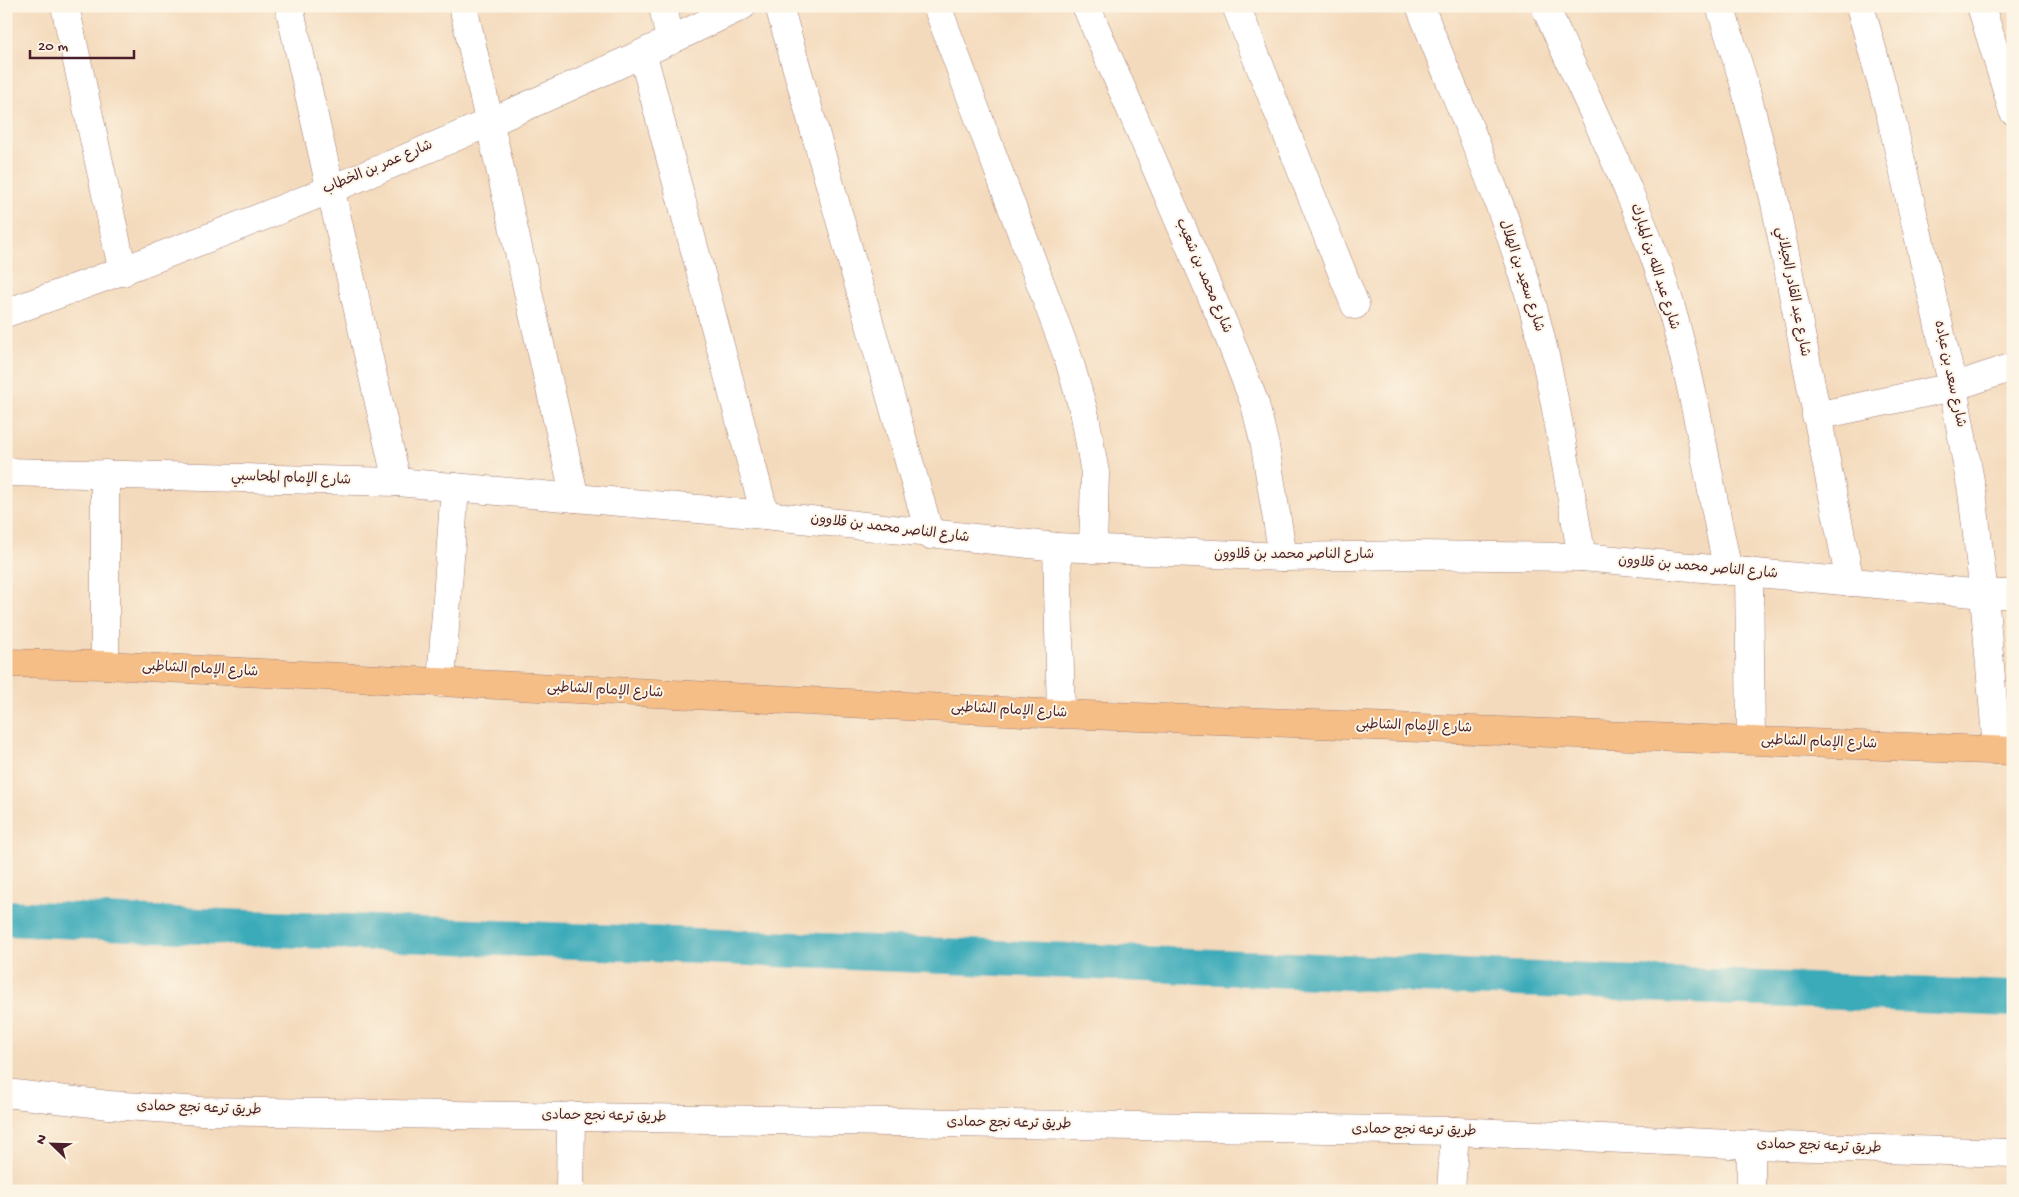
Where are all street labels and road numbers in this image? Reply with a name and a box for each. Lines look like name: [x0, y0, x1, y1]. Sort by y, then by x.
street label: شارع عمر بن الخطاب: [320, 137, 436, 199]
street label: شارع عبد الله بن المبارك: [1626, 202, 1682, 332]
street label: شارع محمد بن شعيب: [1171, 216, 1235, 336]
street label: شارع سعيد بن الهلال: [1495, 218, 1547, 334]
street label: شارع عبد القادر الجيلاني: [1769, 226, 1813, 359]
street label: شارع سعد بن عباده: [1929, 319, 1969, 429]
street label: شارع الإمام المحاسبي: [231, 468, 351, 492]
street label: شارع الناصر محمد بن قلاوون: [810, 511, 970, 547]
street label: شارع الناصر محمد بن قلاوون: [1214, 547, 1374, 564]
street label: شارع الناصر محمد بن قلاوون: [1618, 553, 1778, 583]
street label: شارع الإمام الشاطبى: [141, 658, 259, 682]
street label: شارع الإمام الشاطبى: [546, 679, 664, 703]
street label: شارع الإمام الشاطبى: [950, 699, 1068, 723]
street label: شارع الإمام الشاطبى: [1355, 716, 1473, 738]
street label: شارع الإمام الشاطبى: [1760, 732, 1878, 754]
street label: طريق ترعه نجع حمادى: [136, 1098, 262, 1120]
street label: طريق ترعه نجع حمادى: [541, 1107, 667, 1127]
street label: طريق ترعه نجع حمادى: [946, 1114, 1072, 1134]
street label: طريق ترعه نجع حمادى: [1351, 1121, 1477, 1141]
street label: طريق ترعه نجع حمادى: [1756, 1136, 1882, 1158]

